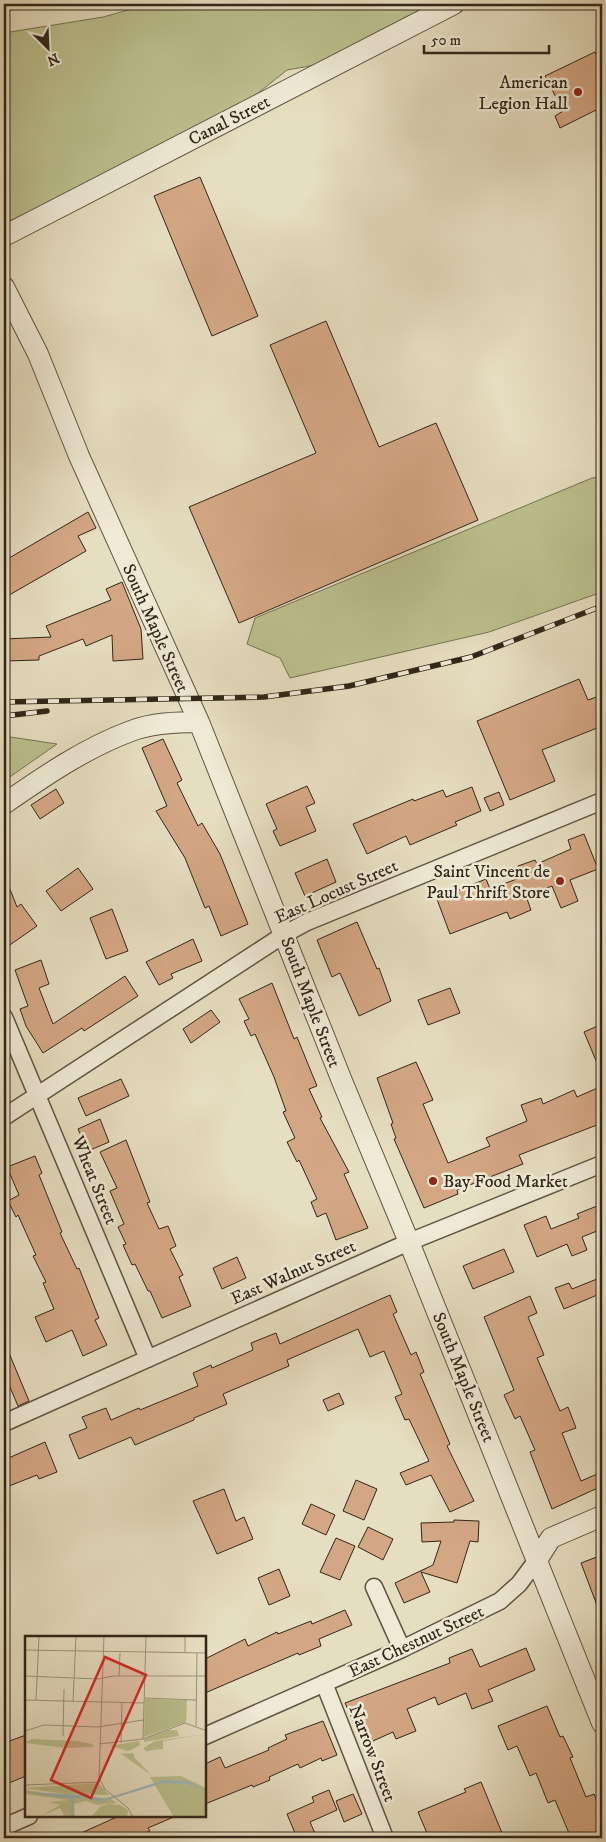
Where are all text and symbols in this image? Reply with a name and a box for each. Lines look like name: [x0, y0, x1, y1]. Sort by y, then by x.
north arrow: [22, 22, 72, 72]
scale bar: [424, 22, 548, 54]
text: 50 m: [431, 31, 461, 50]
text: N: [44, 48, 62, 70]
place label: American Legion Hall: [479, 72, 569, 115]
marker: American Legion Hall: [572, 86, 584, 98]
street label: Canal Street: [185, 91, 274, 151]
street label: South Maple Street: [117, 561, 193, 696]
street label: East Locust Street: [271, 855, 402, 929]
place label: Saint Vincent de Paul Thrift Store: [426, 861, 550, 904]
marker: Saint Vincent de Paul Thrift Store: [554, 875, 566, 887]
street label: South Maple Street: [275, 934, 345, 1071]
street label: Wheat Street: [66, 1132, 122, 1228]
place label: Bay Food Market: [443, 1171, 568, 1193]
marker: Bay Food Market: [427, 1175, 439, 1187]
street label: East Walnut Street: [227, 1235, 360, 1310]
street label: South Maple Street: [427, 1309, 499, 1446]
street label: East Chestnut Street: [345, 1601, 488, 1683]
inset map: [25, 1636, 206, 1817]
street label: Narrow Street: [344, 1702, 401, 1805]

